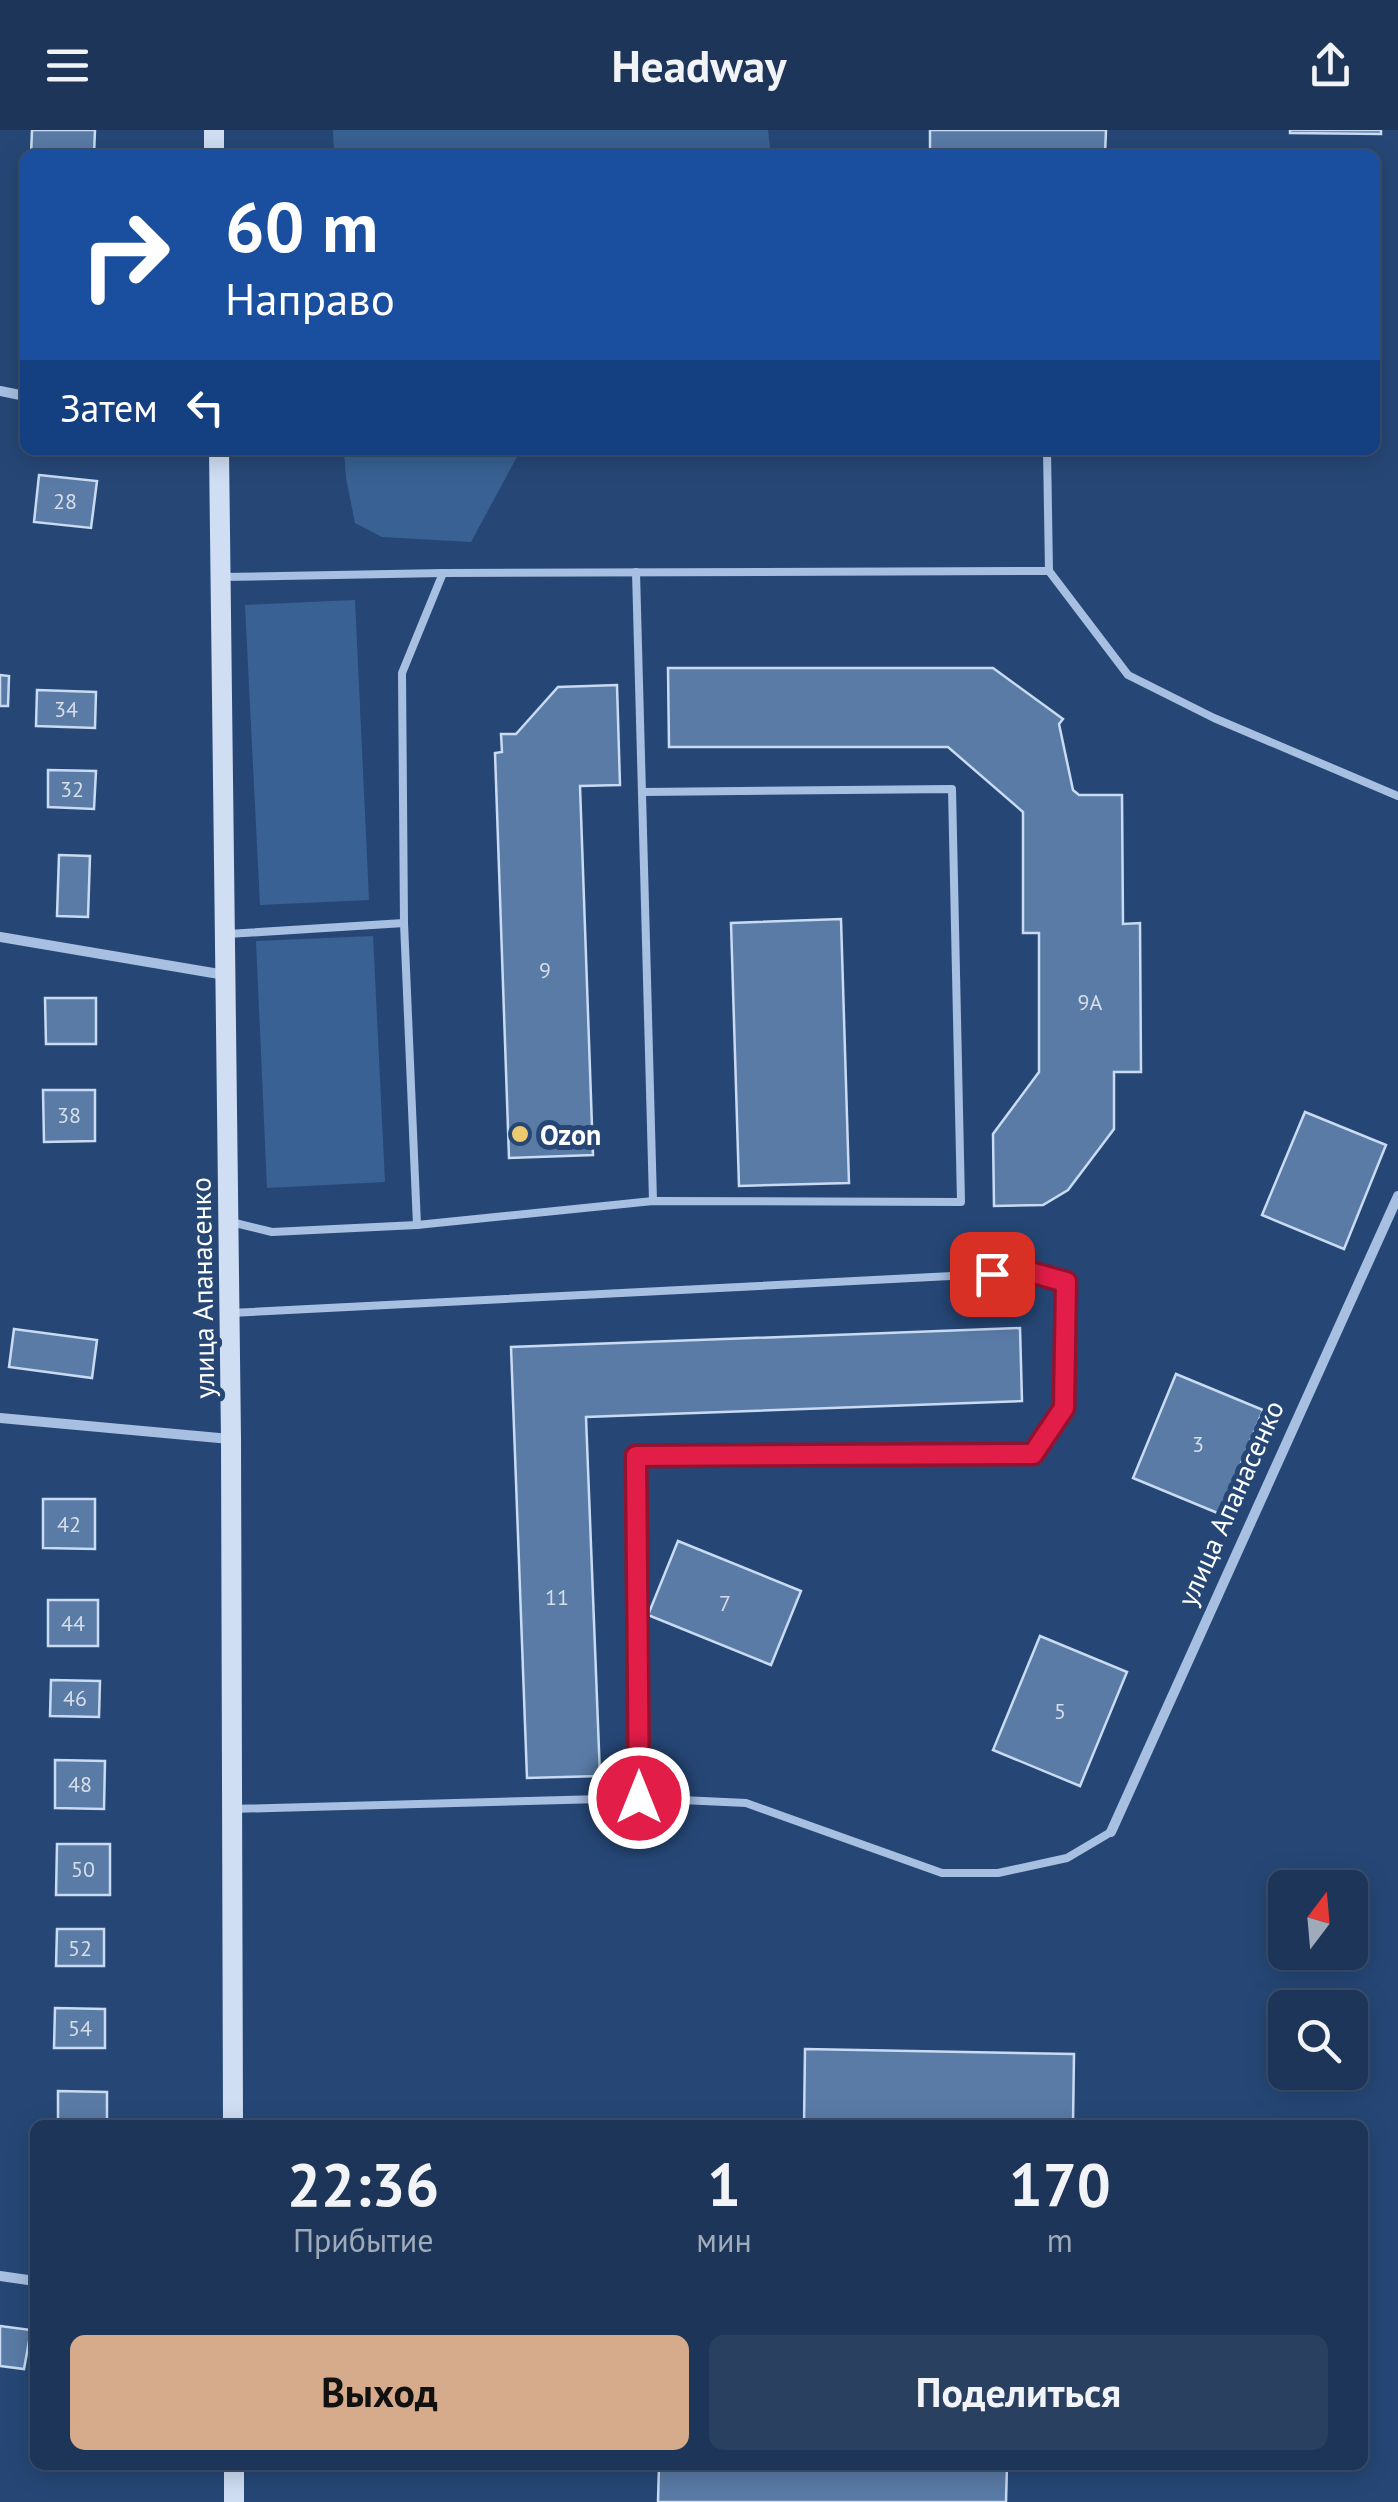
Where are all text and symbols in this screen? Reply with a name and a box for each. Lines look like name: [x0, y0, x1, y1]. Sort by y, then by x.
text: Headway: [611, 36, 787, 94]
icon: menu: [40, 38, 95, 93]
icon: share: [1303, 38, 1358, 93]
text: 60 m: [225, 181, 378, 271]
icon: right: [60, 190, 190, 320]
text: Направо: [225, 269, 395, 327]
icon: left: [178, 380, 233, 435]
text: Затем: [60, 383, 158, 432]
house number: 28: [53, 487, 77, 515]
house number: 34: [54, 695, 78, 723]
house number: 32: [60, 775, 84, 803]
house number: 9: [539, 956, 551, 984]
house number: 9А: [1078, 988, 1103, 1016]
house number: 38: [57, 1101, 81, 1129]
place label: Ozon: [540, 1116, 601, 1153]
marker: Ozon: [509, 1123, 531, 1145]
street label: улица Апанасенко: [182, 1177, 222, 1399]
pin: [950, 1232, 1035, 1317]
icon: arrive: [965, 1247, 1020, 1302]
street label: улица Апанасенко: [1168, 1394, 1292, 1612]
house number: 3: [1192, 1430, 1204, 1458]
house number: 42: [57, 1510, 81, 1538]
house number: 11: [545, 1583, 569, 1611]
house number: 7: [719, 1589, 731, 1617]
house number: 44: [61, 1609, 85, 1637]
house number: 46: [63, 1684, 87, 1712]
house number: 5: [1054, 1697, 1066, 1725]
position arrow: [587, 1746, 691, 1850]
house number: 48: [68, 1770, 92, 1798]
house number: 50: [71, 1855, 95, 1883]
north arrow: [1268, 1870, 1368, 1970]
map controls: [1268, 1870, 1368, 2090]
house number: 52: [68, 1934, 92, 1962]
button: search: [1268, 1990, 1368, 2090]
house number: 54: [68, 2014, 92, 2042]
text: 22:36: [287, 2145, 439, 2223]
text: 1: [707, 2145, 741, 2223]
text: 170: [1009, 2145, 1111, 2223]
text: Прибытие: [293, 2219, 433, 2261]
text: мин: [696, 2219, 752, 2261]
text: m: [1047, 2219, 1073, 2261]
button: Выход: [70, 2335, 689, 2450]
button: Поделиться: [709, 2335, 1328, 2450]

